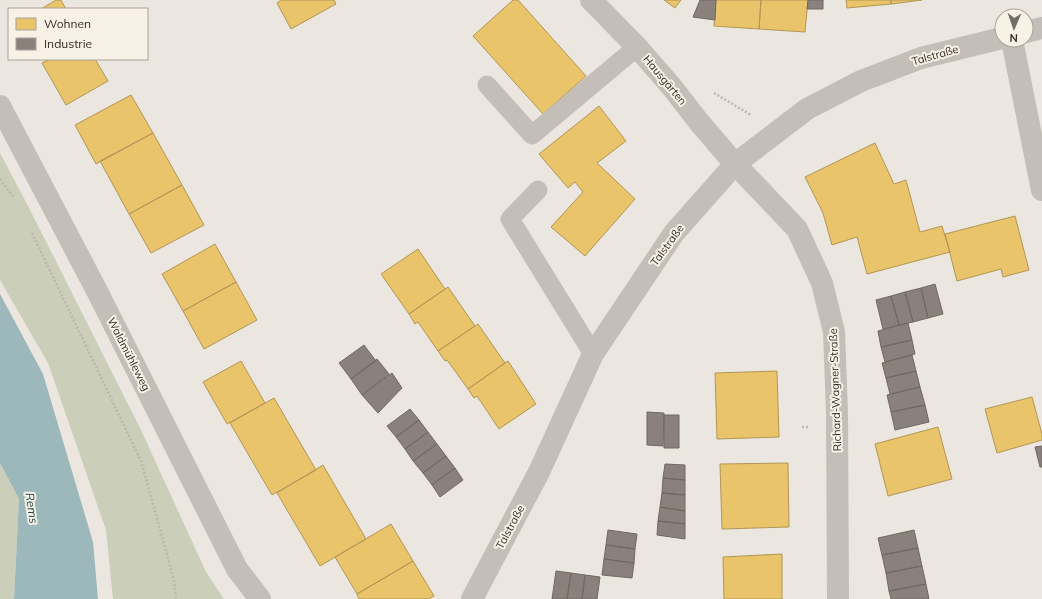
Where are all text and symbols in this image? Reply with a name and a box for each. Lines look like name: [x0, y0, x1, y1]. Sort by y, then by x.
legend: [8, 8, 148, 60]
north arrow: [994, 8, 1034, 48]
text: Wohnen: [44, 16, 91, 31]
text: N: [1009, 31, 1018, 45]
text: Industrie: [44, 36, 92, 51]
street label: Talstraße: [910, 42, 960, 68]
street label: Hausgärten: [640, 52, 690, 108]
street label: Talstraße: [647, 222, 687, 268]
street label: Waldmühleweg: [104, 315, 154, 393]
street label: Richard-Wagner-Straße: [826, 328, 844, 452]
water label: Rems: [22, 492, 42, 525]
street label: Talstraße: [493, 503, 527, 551]

